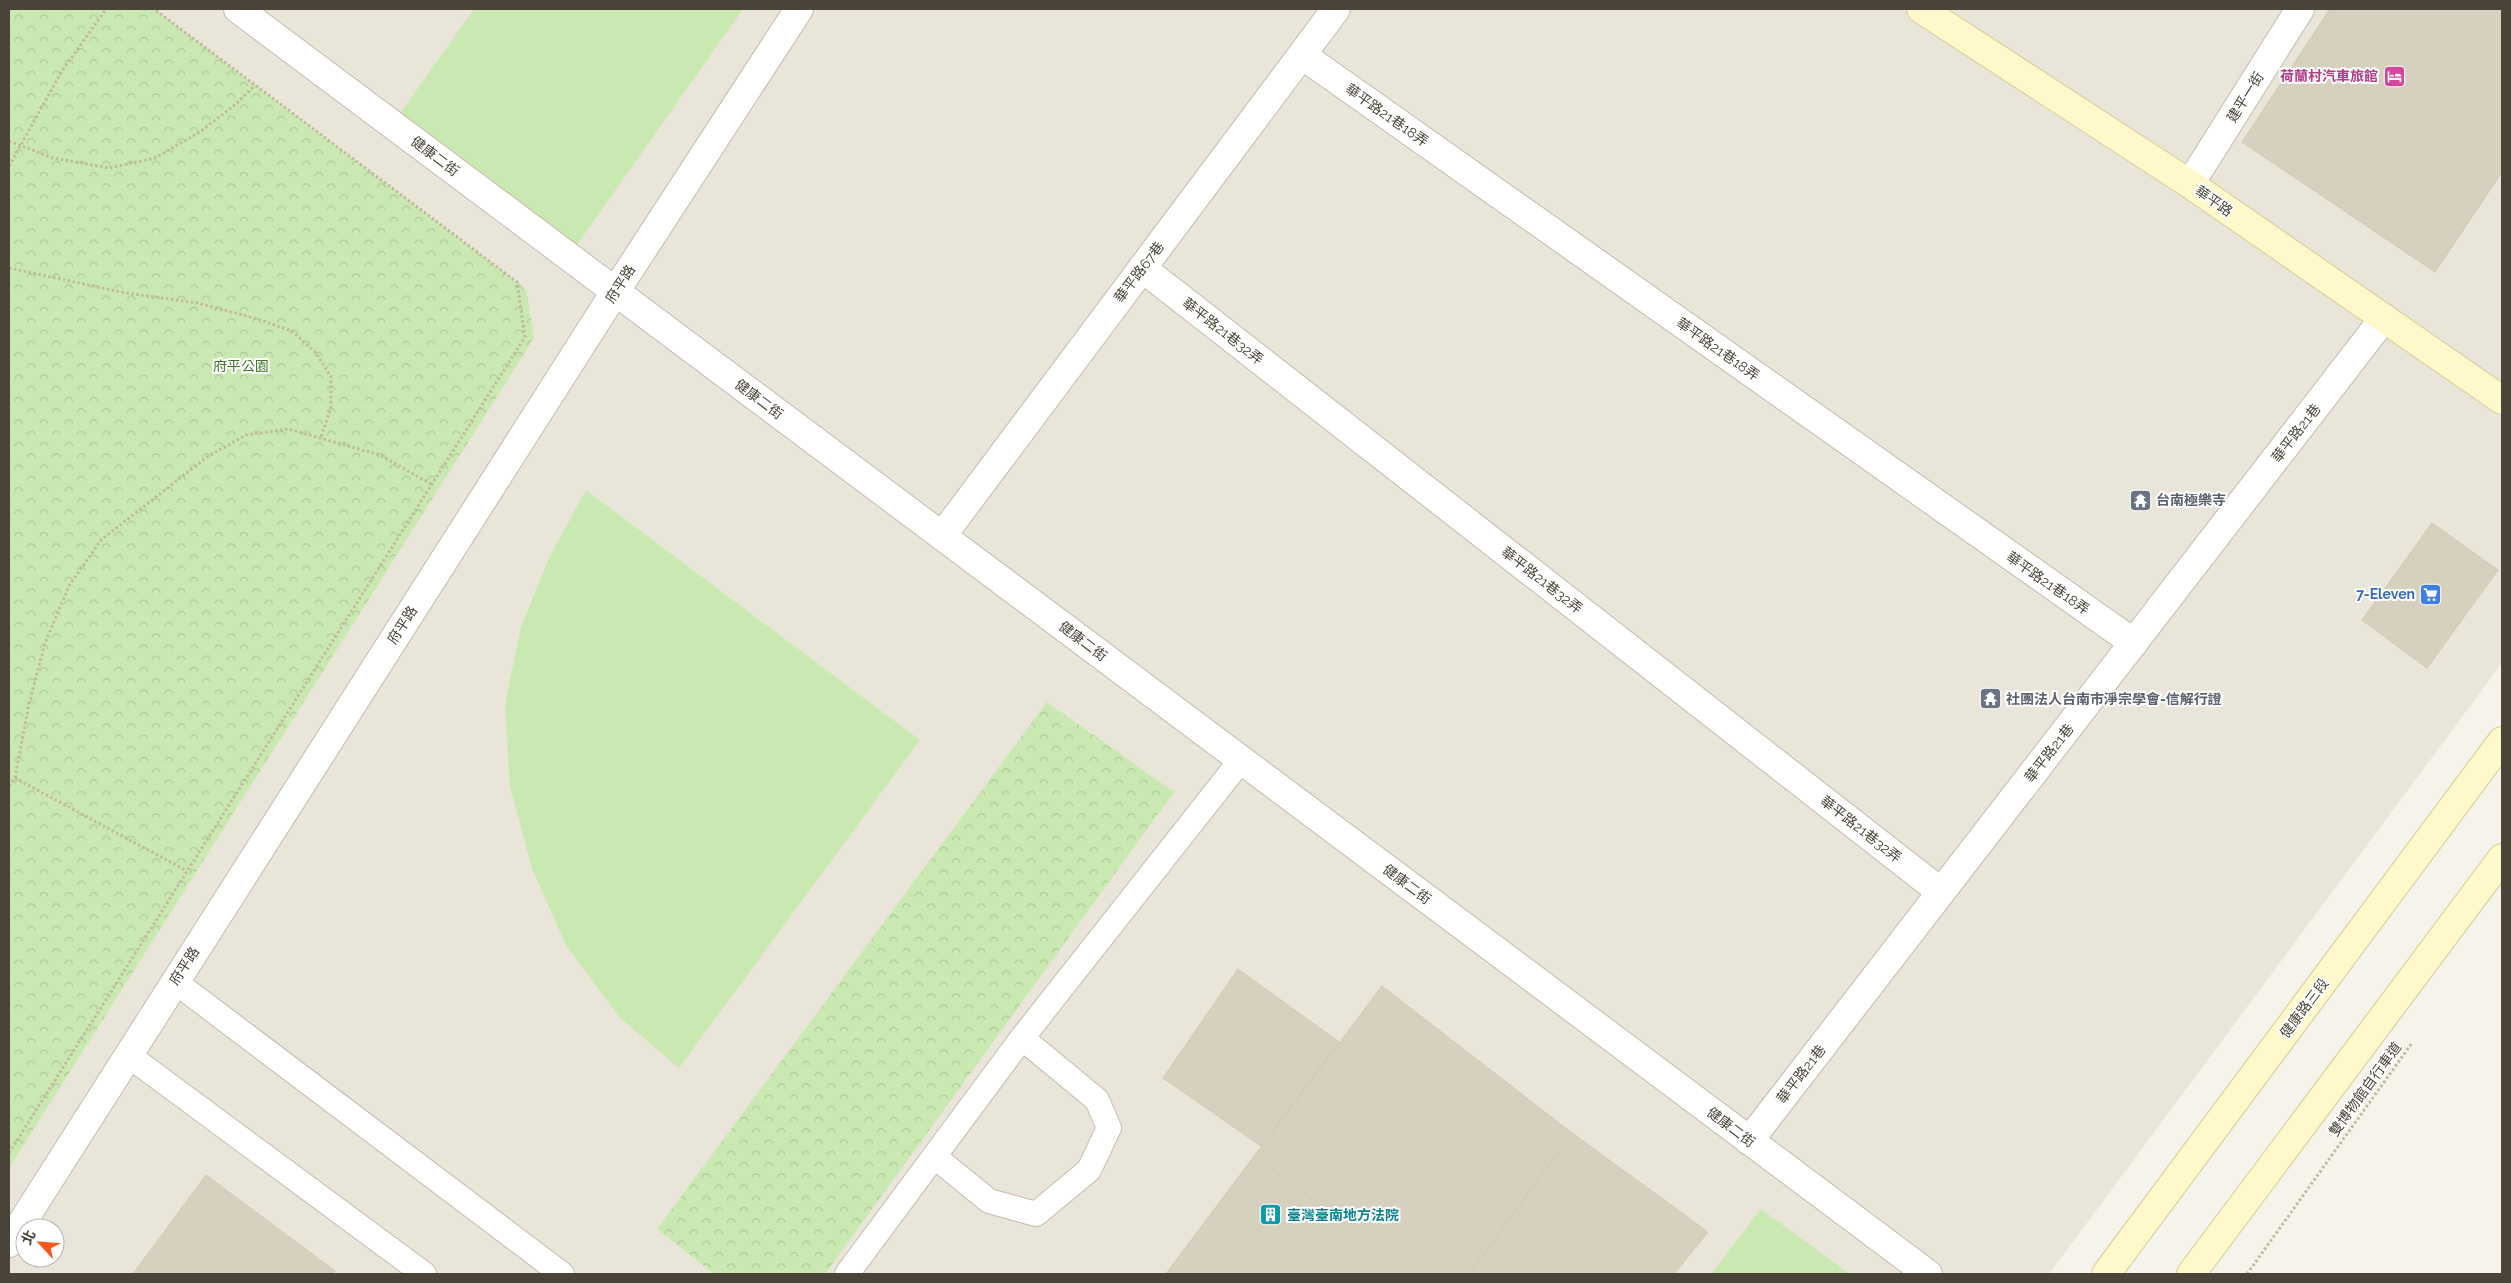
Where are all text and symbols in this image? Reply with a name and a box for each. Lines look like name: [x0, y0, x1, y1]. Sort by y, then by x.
hotel icon: 荷蘭村汽車旅館: [2382, 64, 2406, 88]
place label: 荷蘭村汽車旅館: [2280, 68, 2378, 84]
street label: 建平一街: [2223, 69, 2267, 125]
street label: 華平路21巷18弄: [1342, 80, 1432, 150]
street label: 健康二街: [408, 133, 462, 179]
street label: 華平路: [2192, 182, 2236, 220]
street label: 華平路67巷: [1111, 238, 1167, 306]
street label: 府平路: [602, 262, 638, 306]
street label: 華平路21巷32弄: [1179, 295, 1267, 367]
street label: 華平路21巷18弄: [1673, 314, 1763, 384]
park label: 府平公園: [213, 358, 269, 374]
street label: 健康二街: [732, 376, 786, 422]
street label: 華平路21巷: [2268, 401, 2324, 465]
temple icon: 台南極樂寺: [2128, 488, 2152, 512]
place label: 台南極樂寺: [2156, 492, 2226, 508]
street label: 華平路21巷32弄: [1498, 544, 1586, 616]
street label: 華平路21巷18弄: [2003, 548, 2093, 618]
supermarket icon: 7-Eleven: [2419, 582, 2443, 606]
place label: 7-Eleven: [2356, 586, 2415, 602]
street label: 府平路: [384, 603, 420, 647]
street label: 健康二街: [1056, 618, 1110, 664]
temple icon: 社團法人台南市淨宗學會-信解行證: [1978, 687, 2002, 711]
place label: 社團法人台南市淨宗學會-信解行證: [2006, 691, 2222, 707]
street label: 華平路21巷: [2021, 721, 2077, 785]
street label: 華平路21巷32弄: [1817, 793, 1905, 865]
street label: 健康二街: [1380, 861, 1434, 907]
street label: 府平路: [166, 944, 202, 988]
street label: 健康路三段: [2277, 975, 2331, 1041]
street label: 雙博物館自行車道: [2326, 1039, 2404, 1139]
street label: 華平路21巷: [1773, 1042, 1829, 1106]
street label: 健康二街: [1704, 1104, 1758, 1150]
building icon: 臺灣臺南地方法院: [1259, 1203, 1283, 1227]
place label: 臺灣臺南地方法院: [1287, 1207, 1399, 1223]
north arrow: [15, 1218, 65, 1268]
text: 北: [18, 1228, 39, 1247]

